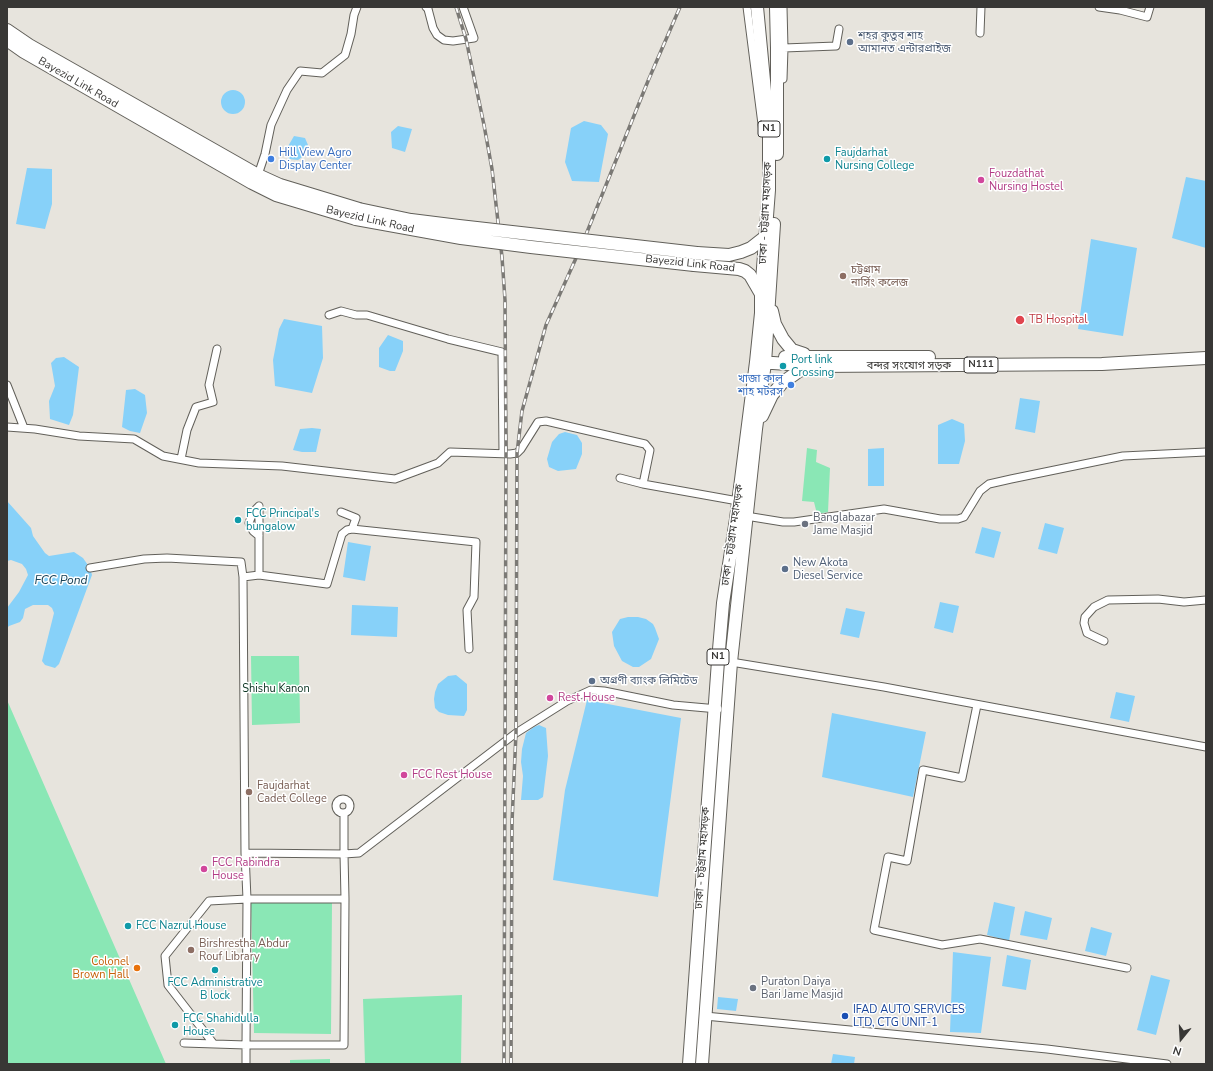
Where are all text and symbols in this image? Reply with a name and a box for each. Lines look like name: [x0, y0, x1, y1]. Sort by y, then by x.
place label: শহর কুতুব শাহ আমানত এন্টারপ্রাইজ: [858, 29, 951, 55]
marker: শহর কুতুব শাহ আমানত এন্টারপ্রাইজ: [845, 37, 855, 47]
street label: Bayezid Link Road: [36, 55, 120, 111]
road number: N1: [758, 121, 780, 137]
place label: Hill View Agro Display Center: [279, 146, 352, 172]
place label: Faujdarhat Nursing College: [835, 146, 914, 172]
marker: Hill View Agro Display Center: [266, 154, 276, 164]
marker: Faujdarhat Nursing College: [822, 154, 832, 164]
street label: ঢাকা - চট্টগ্রাম মহাসড়ক: [757, 162, 775, 264]
place label: Fouzdathat Nursing Hostel: [989, 167, 1063, 193]
marker: Fouzdathat Nursing Hostel: [976, 175, 986, 185]
street label: Bayezid Link Road: [325, 203, 415, 237]
street label: Bayezid Link Road: [644, 253, 736, 275]
place label: চট্টগ্রাম নার্সিং কলেজ: [851, 263, 908, 289]
marker: চট্টগ্রাম নার্সিং কলেজ: [838, 271, 848, 281]
place label: TB Hospital: [1029, 313, 1088, 327]
marker: TB Hospital: [1014, 314, 1026, 326]
place label: Port link Crossing: [791, 353, 834, 379]
road number: N111: [964, 357, 998, 373]
street label: বন্দর সংযোগ সড়ক: [867, 359, 951, 373]
marker: Port link Crossing: [778, 361, 788, 371]
place label: খাজা কালু শাহ মটরস: [738, 372, 783, 398]
marker: খাজা কালু শাহ মটরস: [786, 380, 796, 390]
street label: ঢাকা - চট্টগ্রাম মহাসড়ক: [719, 483, 747, 587]
place label: FCC Principal's bungalow: [246, 507, 319, 533]
place label: Banglabazar Jame Masjid: [813, 511, 875, 537]
marker: FCC Principal's bungalow: [233, 515, 243, 525]
marker: Banglabazar Jame Masjid: [800, 519, 810, 529]
place label: New Akota Diesel Service: [793, 556, 863, 582]
marker: New Akota Diesel Service: [780, 564, 790, 574]
water label: FCC Pond: [34, 574, 88, 588]
road number: N1: [707, 649, 729, 665]
place label: অগ্রণী ব্যাংক লিমিটেড: [600, 674, 697, 688]
marker: অগ্রণী ব্যাংক লিমিটেড: [587, 676, 597, 686]
park label: Shishu Kanon: [242, 682, 310, 696]
place label: Rest House: [558, 691, 615, 705]
marker: Rest House: [545, 693, 555, 703]
place label: FCC Rest House: [412, 768, 492, 782]
marker: FCC Rest House: [399, 770, 409, 780]
place label: Faujdarhat Cadet College: [257, 779, 327, 805]
marker: Faujdarhat Cadet College: [244, 787, 254, 797]
street label: ঢাকা - চট্টগ্রাম মহাসড়ক: [693, 806, 713, 910]
place label: FCC Rabindra House: [212, 856, 280, 882]
marker: FCC Rabindra House: [199, 864, 209, 874]
place label: FCC Nazrul House: [136, 919, 226, 933]
marker: FCC Nazrul House: [123, 921, 133, 931]
place label: Birshrestha Abdur Rouf Library: [199, 937, 289, 963]
marker: Birshrestha Abdur Rouf Library: [186, 945, 196, 955]
place label: Colonel Brown Hall: [73, 955, 129, 981]
marker: Colonel Brown Hall: [132, 963, 142, 973]
marker: FCC Administrative B lock: [210, 965, 220, 975]
place label: Puraton Daiya Bari Jame Masjid: [761, 975, 843, 1001]
place label: FCC Administrative B lock: [167, 976, 263, 1002]
marker: Puraton Daiya Bari Jame Masjid: [748, 983, 758, 993]
place label: IFAD AUTO SERVICES LTD, CTG UNIT-1: [853, 1003, 965, 1029]
marker: IFAD AUTO SERVICES LTD, CTG UNIT-1: [840, 1011, 850, 1021]
place label: FCC Shahidulla House: [183, 1012, 259, 1038]
north arrow: [1161, 1019, 1201, 1059]
marker: FCC Shahidulla House: [170, 1020, 180, 1030]
text: N: [1171, 1042, 1183, 1059]

